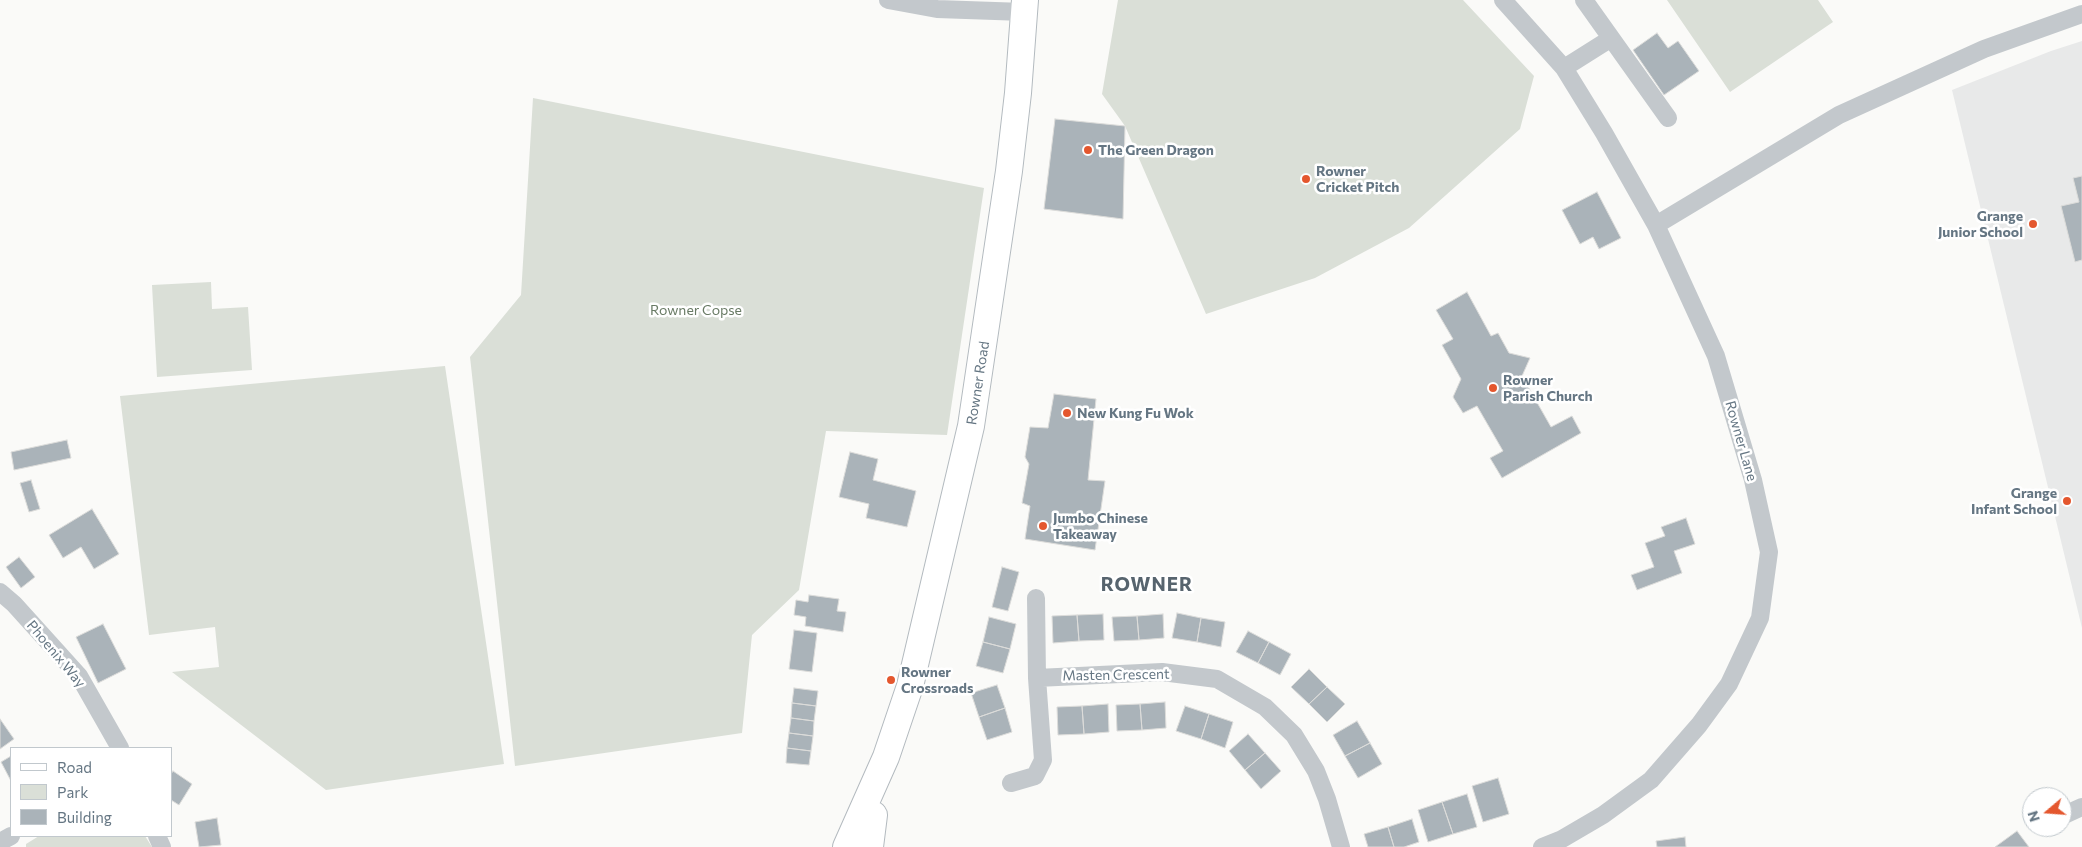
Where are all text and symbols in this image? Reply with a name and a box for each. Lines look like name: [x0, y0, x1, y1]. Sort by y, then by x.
place label: The Green Dragon: [1098, 142, 1214, 158]
marker: The Green Dragon: [1082, 144, 1094, 156]
place label: Rowner Cricket Pitch: [1316, 163, 1399, 196]
marker: Rowner Cricket Pitch: [1300, 173, 1312, 185]
place label: Grange Junior School: [1938, 208, 2023, 240]
marker: Grange Junior School: [2027, 218, 2039, 230]
park label: Rowner Copse: [650, 302, 742, 318]
street label: Rowner Road: [963, 340, 993, 426]
place label: Rowner Parish Church: [1503, 372, 1593, 404]
marker: Rowner Parish Church: [1487, 382, 1499, 394]
street label: Rowner Lane: [1722, 399, 1760, 483]
place label: New Kung Fu Wok: [1077, 405, 1194, 421]
marker: New Kung Fu Wok: [1061, 407, 1073, 419]
place label: Grange Infant School: [1971, 485, 2057, 518]
marker: Grange Infant School: [2061, 495, 2073, 507]
place label: Jumbo Chinese Takeaway: [1053, 510, 1148, 542]
marker: Jumbo Chinese Takeaway: [1037, 520, 1049, 532]
district label: ROWNER: [1100, 574, 1194, 596]
street label: Phoenix Way: [23, 617, 89, 691]
place label: Rowner Crossroads: [901, 664, 973, 696]
street label: Masten Crescent: [1062, 666, 1170, 684]
marker: Rowner Crossroads: [885, 674, 897, 686]
legend: [10, 747, 172, 837]
text: Road: [57, 758, 92, 776]
text: Park: [57, 783, 88, 801]
north arrow: [2022, 787, 2072, 837]
text: Building: [57, 808, 112, 826]
text: N: [2024, 809, 2043, 824]

